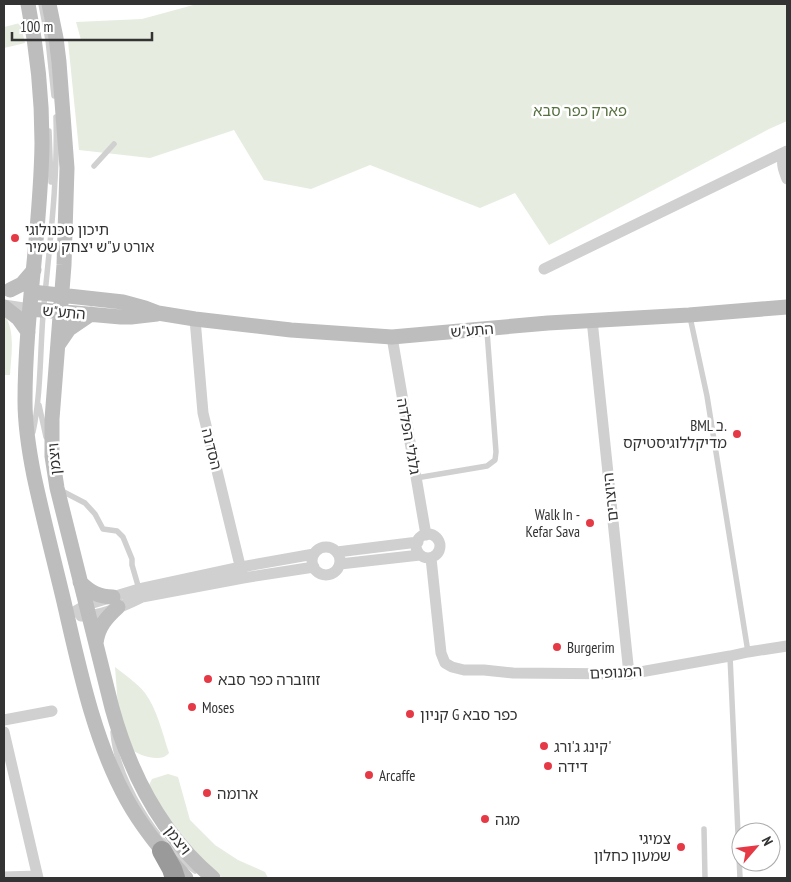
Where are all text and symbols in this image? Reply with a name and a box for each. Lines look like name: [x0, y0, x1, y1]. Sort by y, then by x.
scale bar: [12, 10, 152, 42]
text: 100 m: [20, 17, 53, 36]
park label: פארק כפר סבא: [533, 101, 627, 120]
place label: תיכון טכנולוגי אורט ע"ש יצחק שמיר: [25, 220, 154, 256]
marker: תיכון טכנולוגי אורט ע"ש יצחק שמיר: [9, 232, 21, 244]
street label: התע"ש: [42, 301, 86, 323]
street label: התע"ש: [450, 319, 494, 341]
street label: גלגלי הפלדה: [393, 396, 425, 476]
place label: BML ב. מדיקללוגיסטיקס: [623, 416, 727, 452]
street label: הסדנה: [198, 426, 226, 472]
marker: BML ב. מדיקללוגיסטיקס: [731, 428, 743, 440]
street label: ויצמן: [43, 442, 65, 476]
street label: היוצרים: [598, 472, 622, 522]
place label: Walk In - Kefar Sava: [526, 505, 580, 541]
marker: Walk In - Kefar Sava: [584, 517, 596, 529]
place label: Burgerim: [567, 638, 615, 657]
marker: Burgerim: [551, 641, 563, 653]
street label: המנופים: [589, 661, 643, 683]
place label: זוזוברה כפר סבא: [218, 670, 321, 689]
marker: זוזוברה כפר סבא: [202, 673, 214, 685]
place label: Moses: [202, 698, 234, 717]
marker: Moses: [186, 701, 198, 713]
place label: קניון G כפר סבא: [420, 705, 518, 724]
marker: קניון G כפר סבא: [404, 708, 416, 720]
place label: קינג ג'ורג': [554, 737, 611, 756]
marker: קינג ג'ורג': [538, 740, 550, 752]
place label: דידה: [558, 757, 588, 776]
marker: דידה: [542, 760, 554, 772]
place label: Arcaffe: [379, 766, 415, 785]
marker: Arcaffe: [363, 769, 375, 781]
place label: ארומה: [217, 784, 258, 803]
marker: ארומה: [201, 787, 213, 799]
place label: מגה: [495, 810, 520, 829]
marker: מגה: [479, 813, 491, 825]
street label: ויצמן: [161, 821, 195, 859]
north arrow: [731, 822, 781, 872]
place label: צמיגי שמעון כחלון: [594, 829, 671, 865]
text: N: [758, 833, 777, 848]
marker: צמיגי שמעון כחלון: [675, 841, 687, 853]

